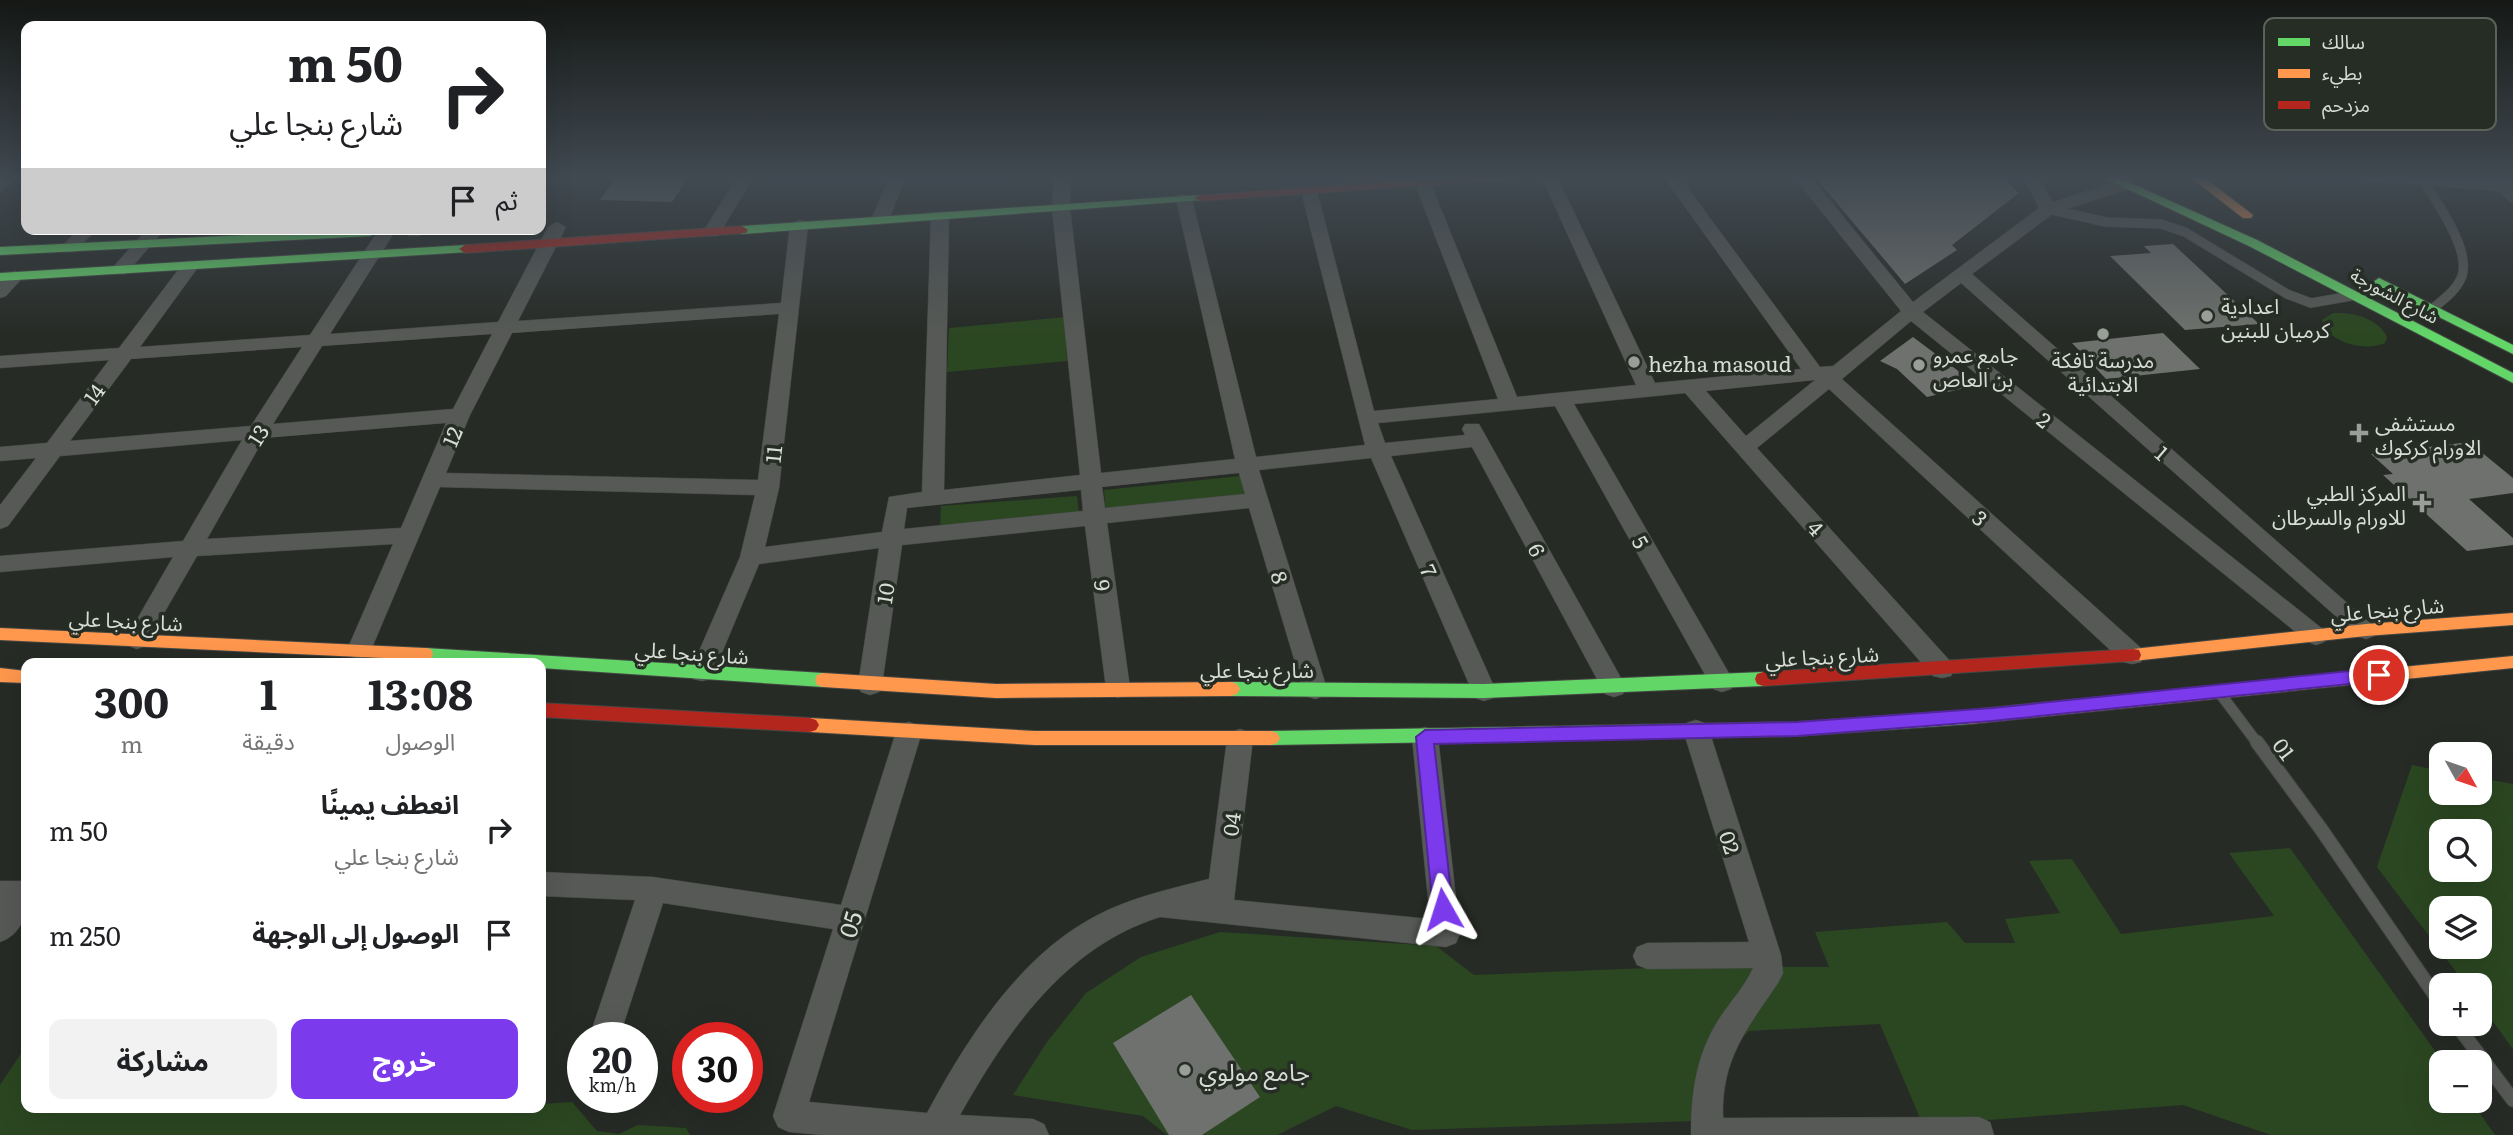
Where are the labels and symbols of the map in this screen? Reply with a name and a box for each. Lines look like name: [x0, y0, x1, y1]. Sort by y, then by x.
legend: [2264, 18, 2496, 130]
text: سالك: [2322, 27, 2365, 55]
text: بطيء: [2322, 58, 2362, 88]
text: مزدحم: [2322, 90, 2370, 120]
street label: شارع الشورجة: [2345, 260, 2444, 331]
place label: اعدادية كرميان للبنين: [2221, 289, 2330, 344]
marker: اعدادية كرميان للبنين: [2199, 308, 2215, 324]
marker: مدرسة تافكة الابتدائية: [2095, 326, 2111, 342]
place label: جامع عمرو بن العاص: [1933, 338, 2018, 393]
place label: مدرسة تافكة الابتدائية: [2052, 343, 2154, 398]
place label: hezha masoud: [1648, 347, 1792, 378]
marker: hezha masoud: [1626, 354, 1642, 370]
marker: جامع عمرو بن العاص: [1911, 357, 1927, 373]
street label: 14: [75, 376, 111, 410]
street label: 2: [2031, 404, 2059, 434]
place label: مستشفى الاورام كركوك: [2375, 406, 2481, 464]
street label: 13: [239, 417, 275, 451]
street label: 12: [433, 421, 469, 451]
marker: مستشفى الاورام كركوك: [2349, 423, 2369, 443]
street label: 1: [2150, 437, 2177, 467]
street label: 11: [756, 443, 788, 464]
place label: المركز الطبي للاورام والسرطان: [2272, 476, 2406, 534]
marker: المركز الطبي للاورام والسرطان: [2412, 493, 2432, 513]
street label: 3: [1966, 502, 1996, 532]
street label: 4: [1802, 512, 1833, 542]
street label: 5: [1626, 529, 1658, 553]
street label: 6: [1522, 537, 1554, 561]
street label: 7: [1414, 559, 1446, 581]
street label: 8: [1264, 567, 1298, 587]
street label: 9: [1088, 577, 1120, 593]
street label: 10: [867, 580, 901, 606]
street label: شارع بنجا علي: [2329, 588, 2445, 631]
street label: شارع بنجا علي: [68, 601, 184, 640]
street label: شارع بنجا علي: [634, 632, 750, 673]
street label: شارع بنجا علي: [1764, 637, 1880, 676]
pin: [2349, 645, 2409, 705]
street label: شارع بنجا علي: [1200, 653, 1314, 686]
street label: 01: [2266, 730, 2304, 766]
north arrow: [2429, 742, 2492, 805]
street label: 04: [1213, 810, 1247, 838]
street label: 02: [1713, 826, 1749, 858]
position arrow: [1406, 872, 1480, 946]
street label: 05: [828, 906, 870, 942]
speed limit sign: 30: [672, 1022, 763, 1113]
place label: جامع مولوي: [1199, 1053, 1310, 1091]
marker: جامع مولوي: [1177, 1062, 1193, 1078]

